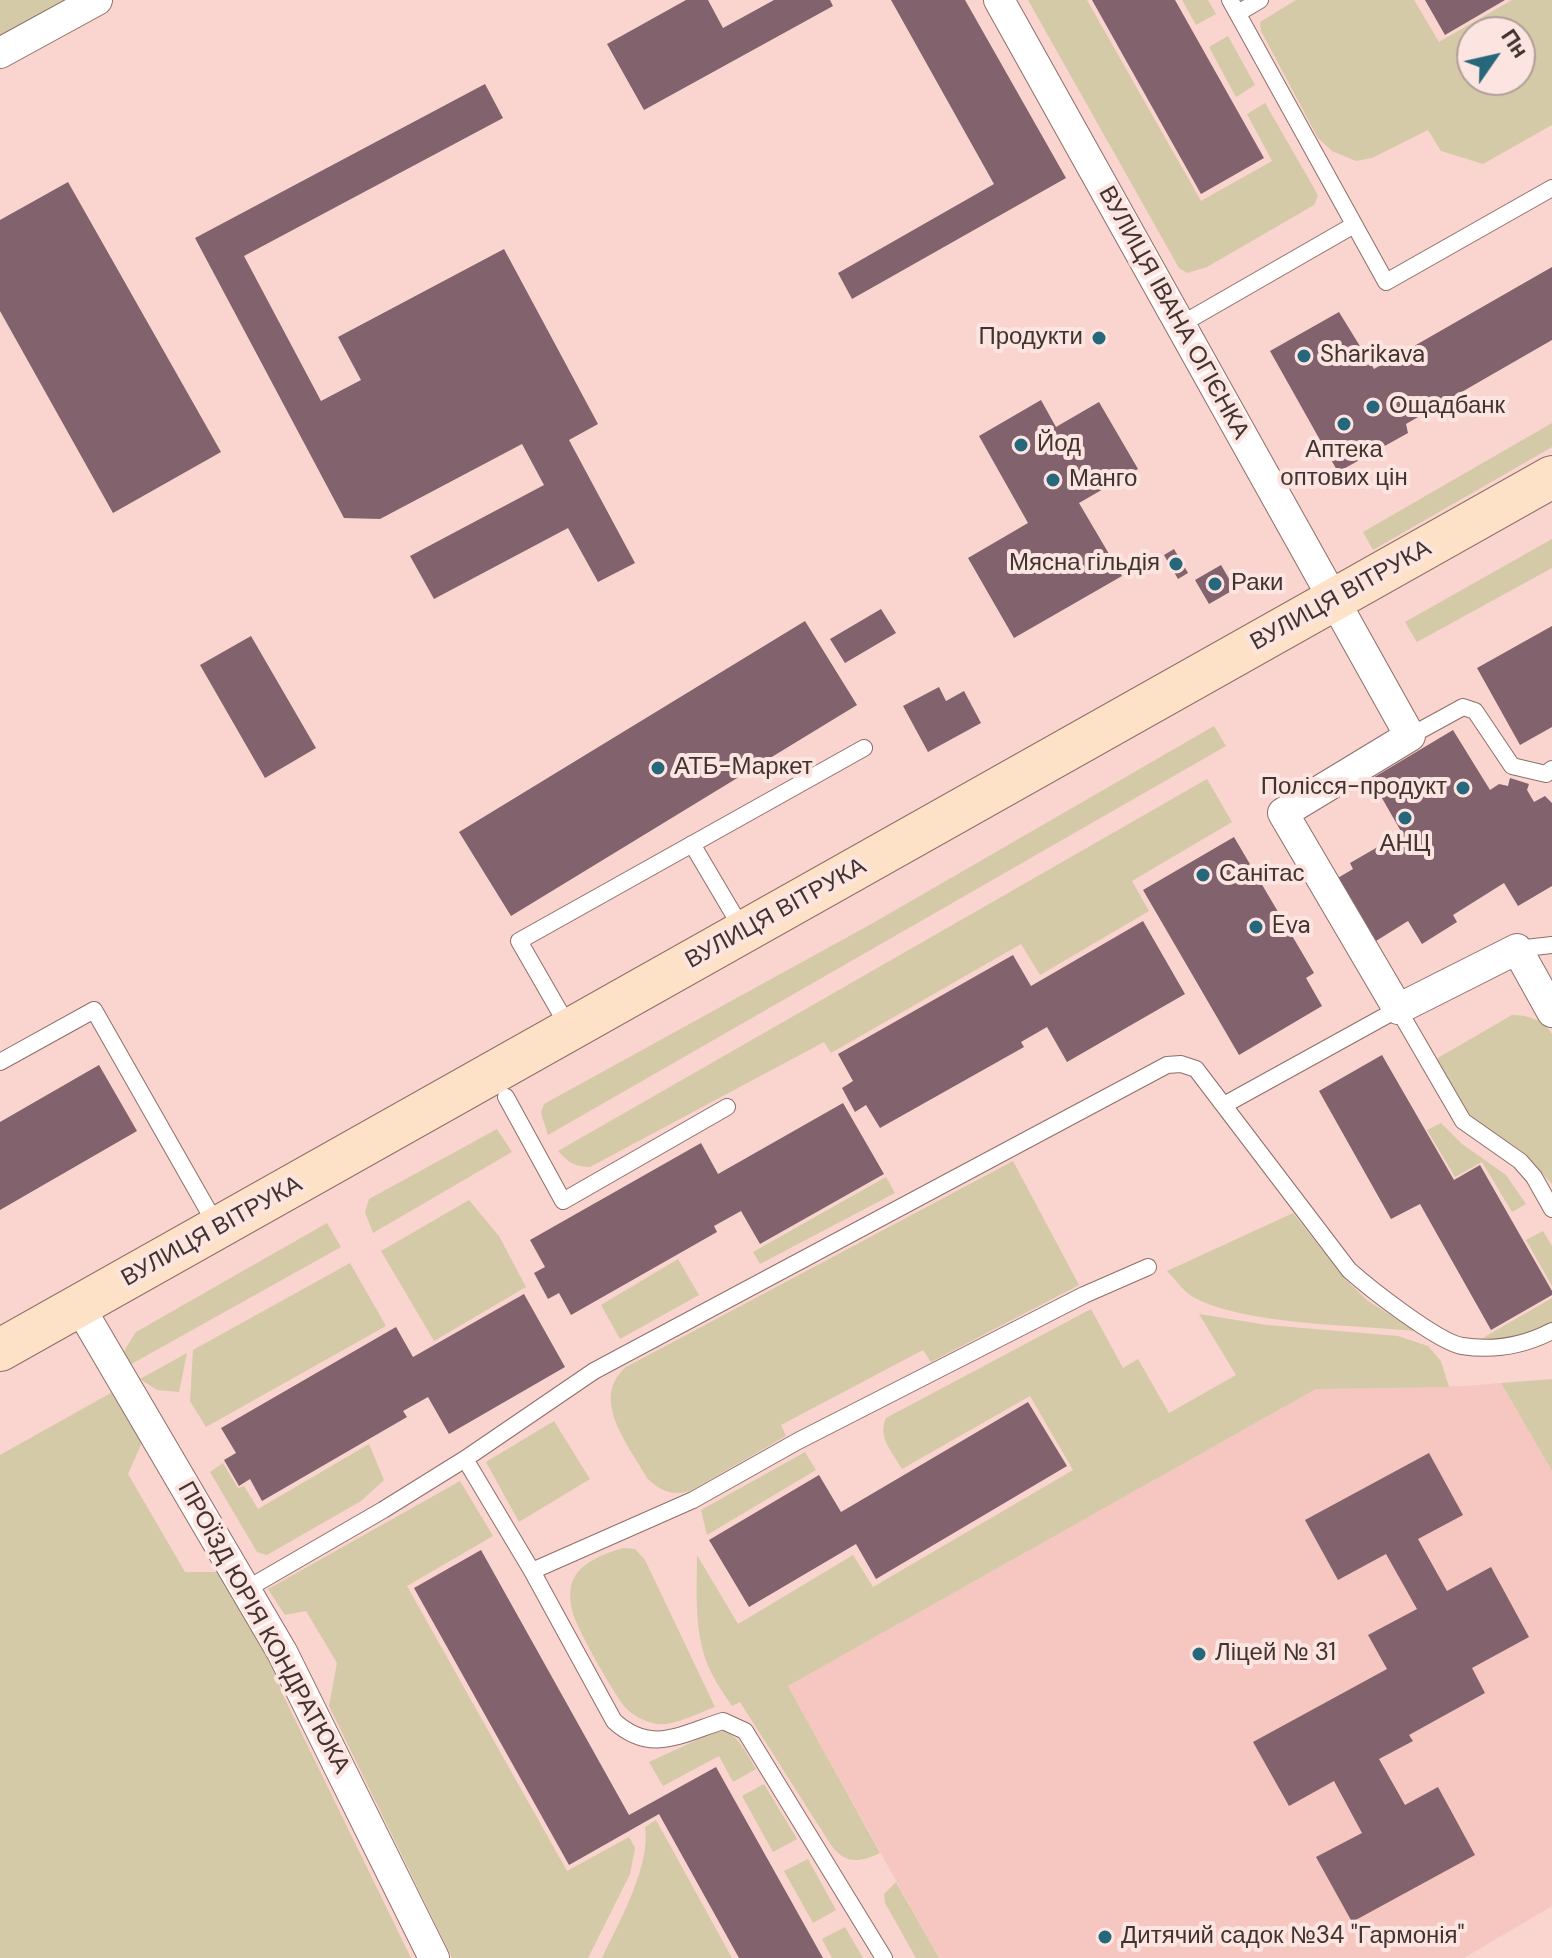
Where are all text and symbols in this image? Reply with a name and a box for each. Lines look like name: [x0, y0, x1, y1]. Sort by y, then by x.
north arrow: [1456, 16, 1536, 96]
text: Пн: [1494, 23, 1535, 64]
street label: ВУЛИЦЯ ІВАНА ОГІЄНКА: [1091, 182, 1255, 444]
place label: Продукти: [978, 324, 1083, 352]
marker: Продукти: [1090, 329, 1108, 347]
place label: Sharikava: [1320, 342, 1425, 370]
marker: Sharikava: [1295, 347, 1313, 365]
place label: Ощадбанк: [1389, 393, 1505, 421]
marker: Ощадбанк: [1364, 398, 1382, 416]
marker: Аптека оптових цін: [1335, 415, 1353, 433]
place label: Йод: [1037, 431, 1081, 459]
marker: Йод: [1012, 436, 1030, 454]
place label: Аптека оптових цін: [1280, 437, 1408, 493]
place label: Манго: [1069, 466, 1137, 494]
marker: Манго: [1044, 471, 1062, 489]
street label: ВУЛИЦЯ ВІТРУКА: [1246, 534, 1436, 658]
place label: Мясна гільдія: [1009, 550, 1160, 578]
marker: Мясна гільдія: [1167, 555, 1185, 573]
place label: Раки: [1231, 570, 1283, 598]
marker: Раки: [1206, 575, 1224, 593]
place label: АТБ-Маркет: [674, 754, 813, 782]
marker: АТБ-Маркет: [649, 759, 667, 777]
place label: Полісся-продукт: [1261, 774, 1447, 802]
marker: Полісся-продукт: [1454, 779, 1472, 797]
marker: АНЦ: [1396, 809, 1414, 827]
place label: АНЦ: [1379, 831, 1431, 859]
street label: ВУЛИЦЯ ВІТРУКА: [681, 852, 871, 976]
place label: Санітас: [1219, 861, 1305, 889]
marker: Санітас: [1194, 866, 1212, 884]
place label: Eva: [1272, 913, 1311, 941]
marker: Eva: [1247, 918, 1265, 936]
street label: ВУЛИЦЯ ВІТРУКА: [117, 1170, 307, 1294]
street label: ПРОЇЗД ЮРІЯ КОНДРАТЮКА: [171, 1477, 355, 1779]
place label: Ліцей № 31: [1215, 1640, 1336, 1668]
marker: Ліцей № 31: [1190, 1645, 1208, 1663]
place label: Дитячий садок №34 "Гармонія": [1121, 1923, 1465, 1951]
marker: Дитячий садок №34 "Гармонія": [1096, 1928, 1114, 1946]

